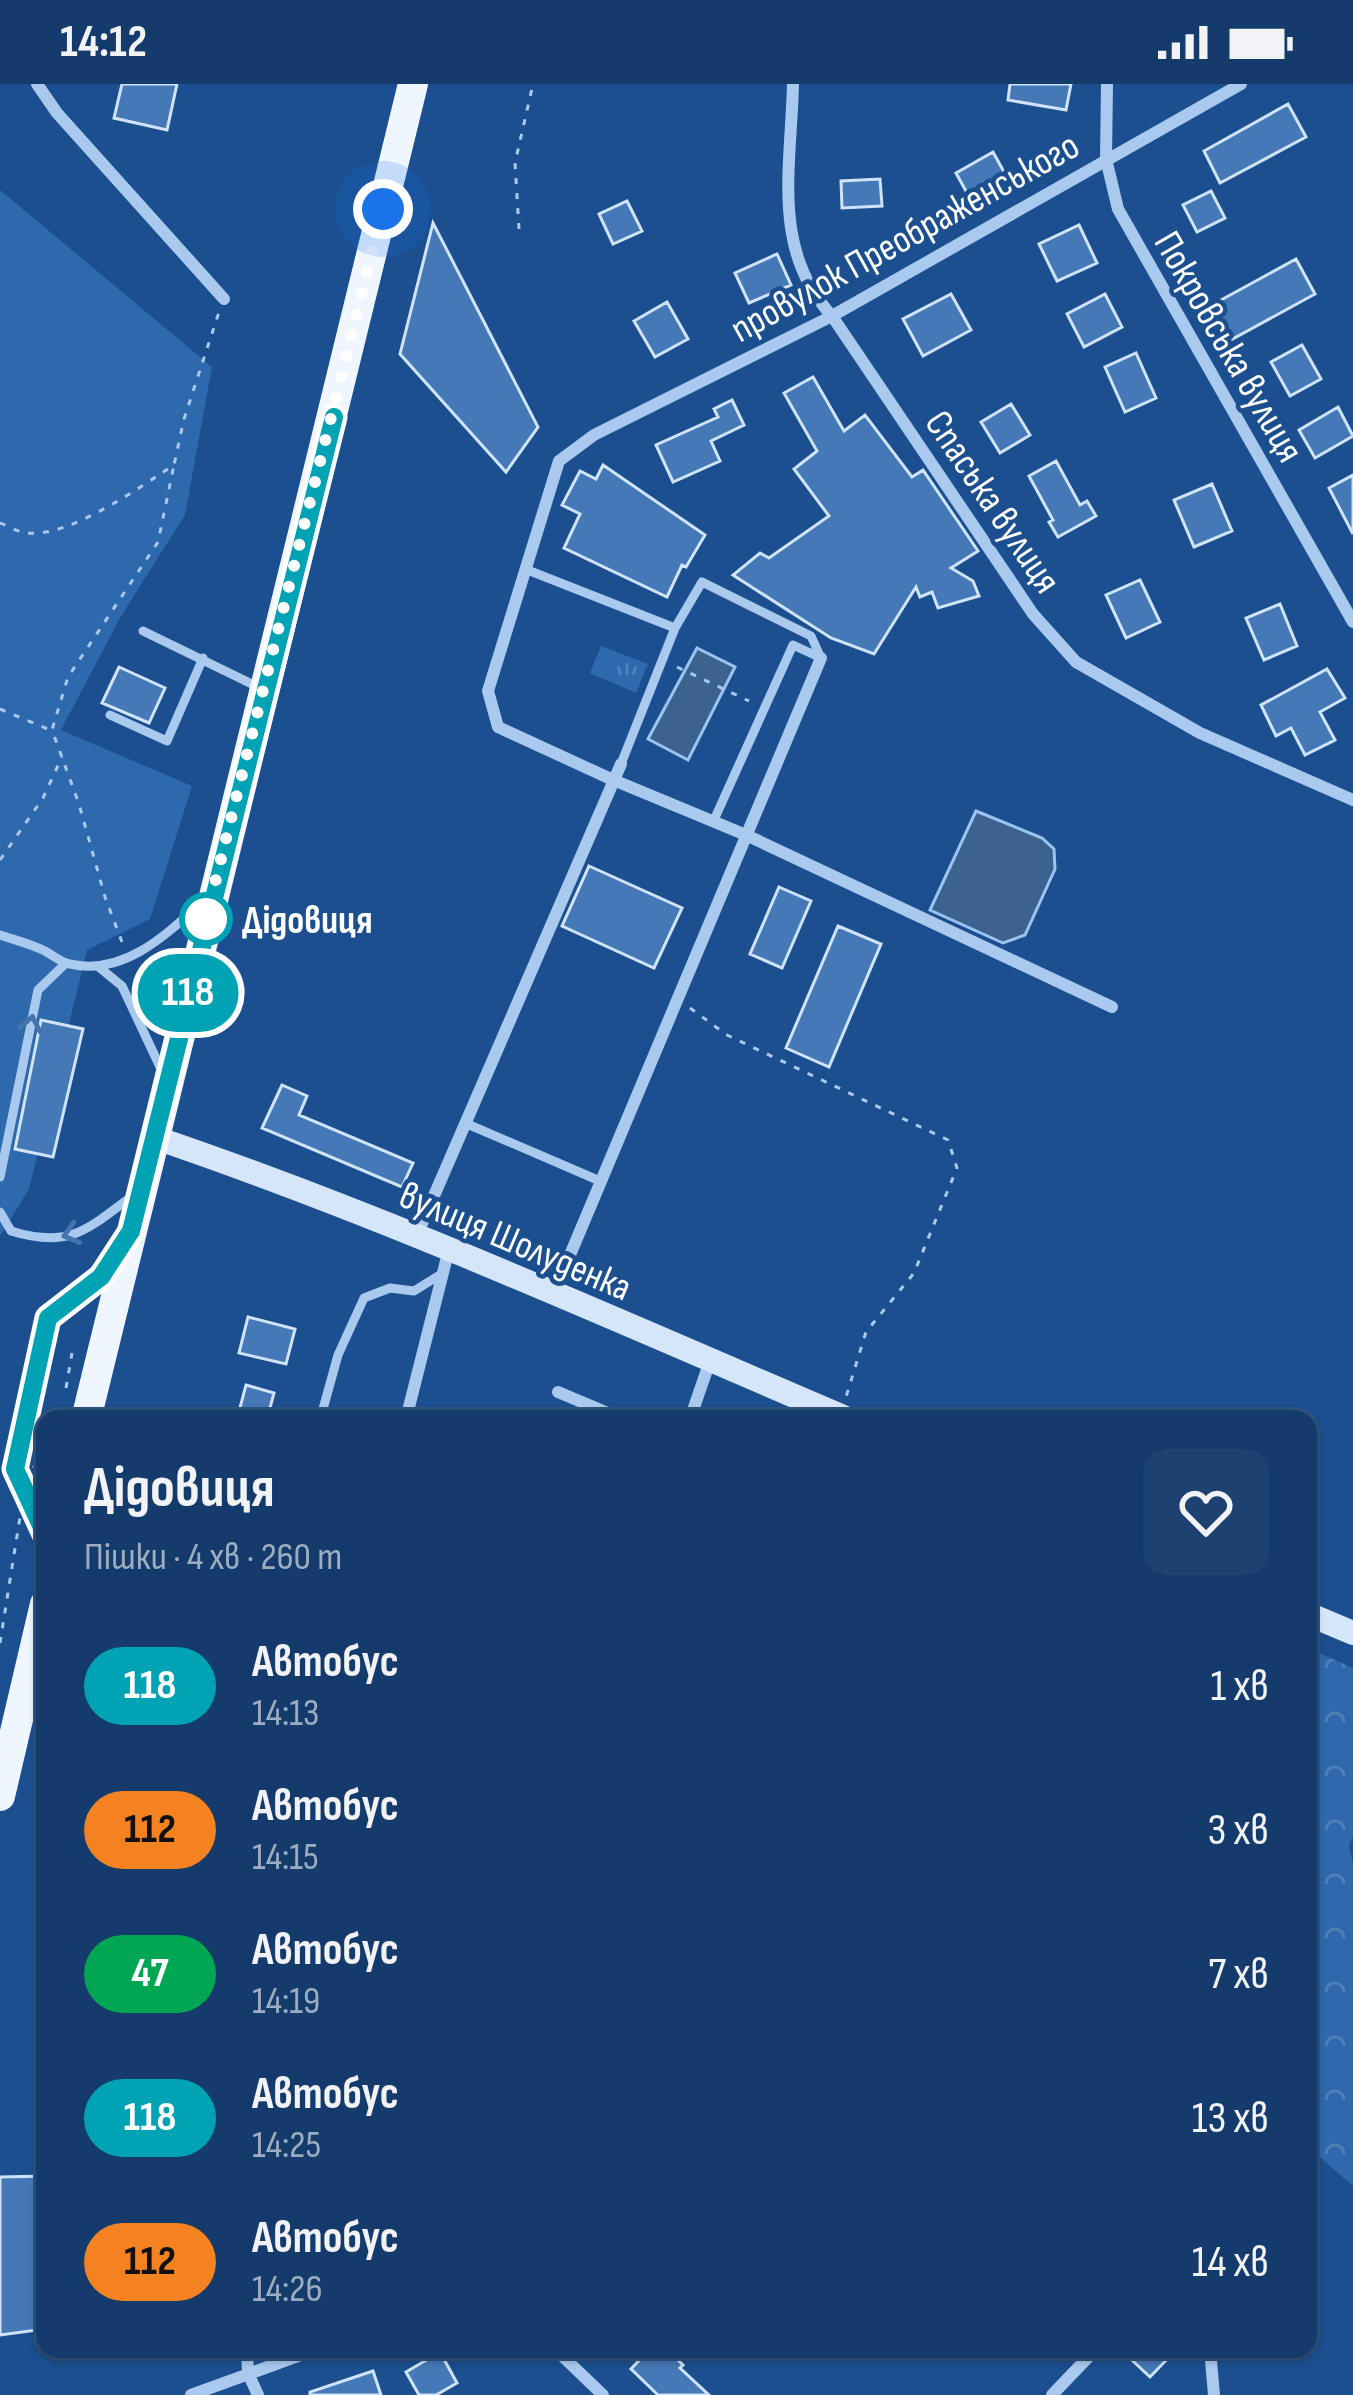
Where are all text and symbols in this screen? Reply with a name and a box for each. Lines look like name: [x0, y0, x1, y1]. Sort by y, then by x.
text: 14:12: [60, 15, 147, 70]
street label: провулок Преображенського: [723, 123, 1088, 354]
your location: [353, 179, 413, 239]
street label: Покровська вулиця: [1143, 223, 1313, 471]
street label: Спаська вулиця: [914, 402, 1070, 603]
marker: Дідовиця: [181, 894, 231, 944]
place label: Дідовиця: [242, 898, 373, 945]
line badge: 118: [119, 954, 257, 1032]
text: 118: [162, 967, 214, 1018]
one-way arrow: [17, 1014, 43, 1034]
street label: вулиця Шолуденка: [392, 1172, 638, 1312]
one-way arrow: [61, 1219, 82, 1244]
button: heart: [1143, 1449, 1269, 1575]
text: Дідовиця: [84, 1455, 275, 1523]
text: Пішки · 4 хв · 260 m: [84, 1534, 342, 1581]
text: Автобус: [252, 1635, 399, 1690]
text: 1 хв: [1210, 1659, 1269, 1714]
text: 118: [124, 1660, 176, 1711]
text: 14:13: [252, 1690, 319, 1737]
text: Автобус: [252, 1779, 399, 1834]
text: 3 хв: [1207, 1803, 1269, 1858]
text: 112: [124, 1804, 176, 1855]
text: 14:15: [252, 1834, 319, 1881]
text: Автобус: [252, 1923, 399, 1978]
text: 7 хв: [1208, 1947, 1269, 2002]
text: 47: [131, 1948, 169, 1999]
text: 14:19: [252, 1978, 320, 2025]
text: Автобус: [252, 2067, 399, 2122]
text: 13 хв: [1192, 2091, 1269, 2146]
text: 118: [124, 2092, 176, 2143]
text: 14:25: [252, 2122, 321, 2169]
text: Автобус: [252, 2211, 399, 2266]
text: 14 хв: [1192, 2235, 1269, 2290]
text: 112: [124, 2236, 176, 2287]
text: 14:26: [252, 2266, 322, 2313]

